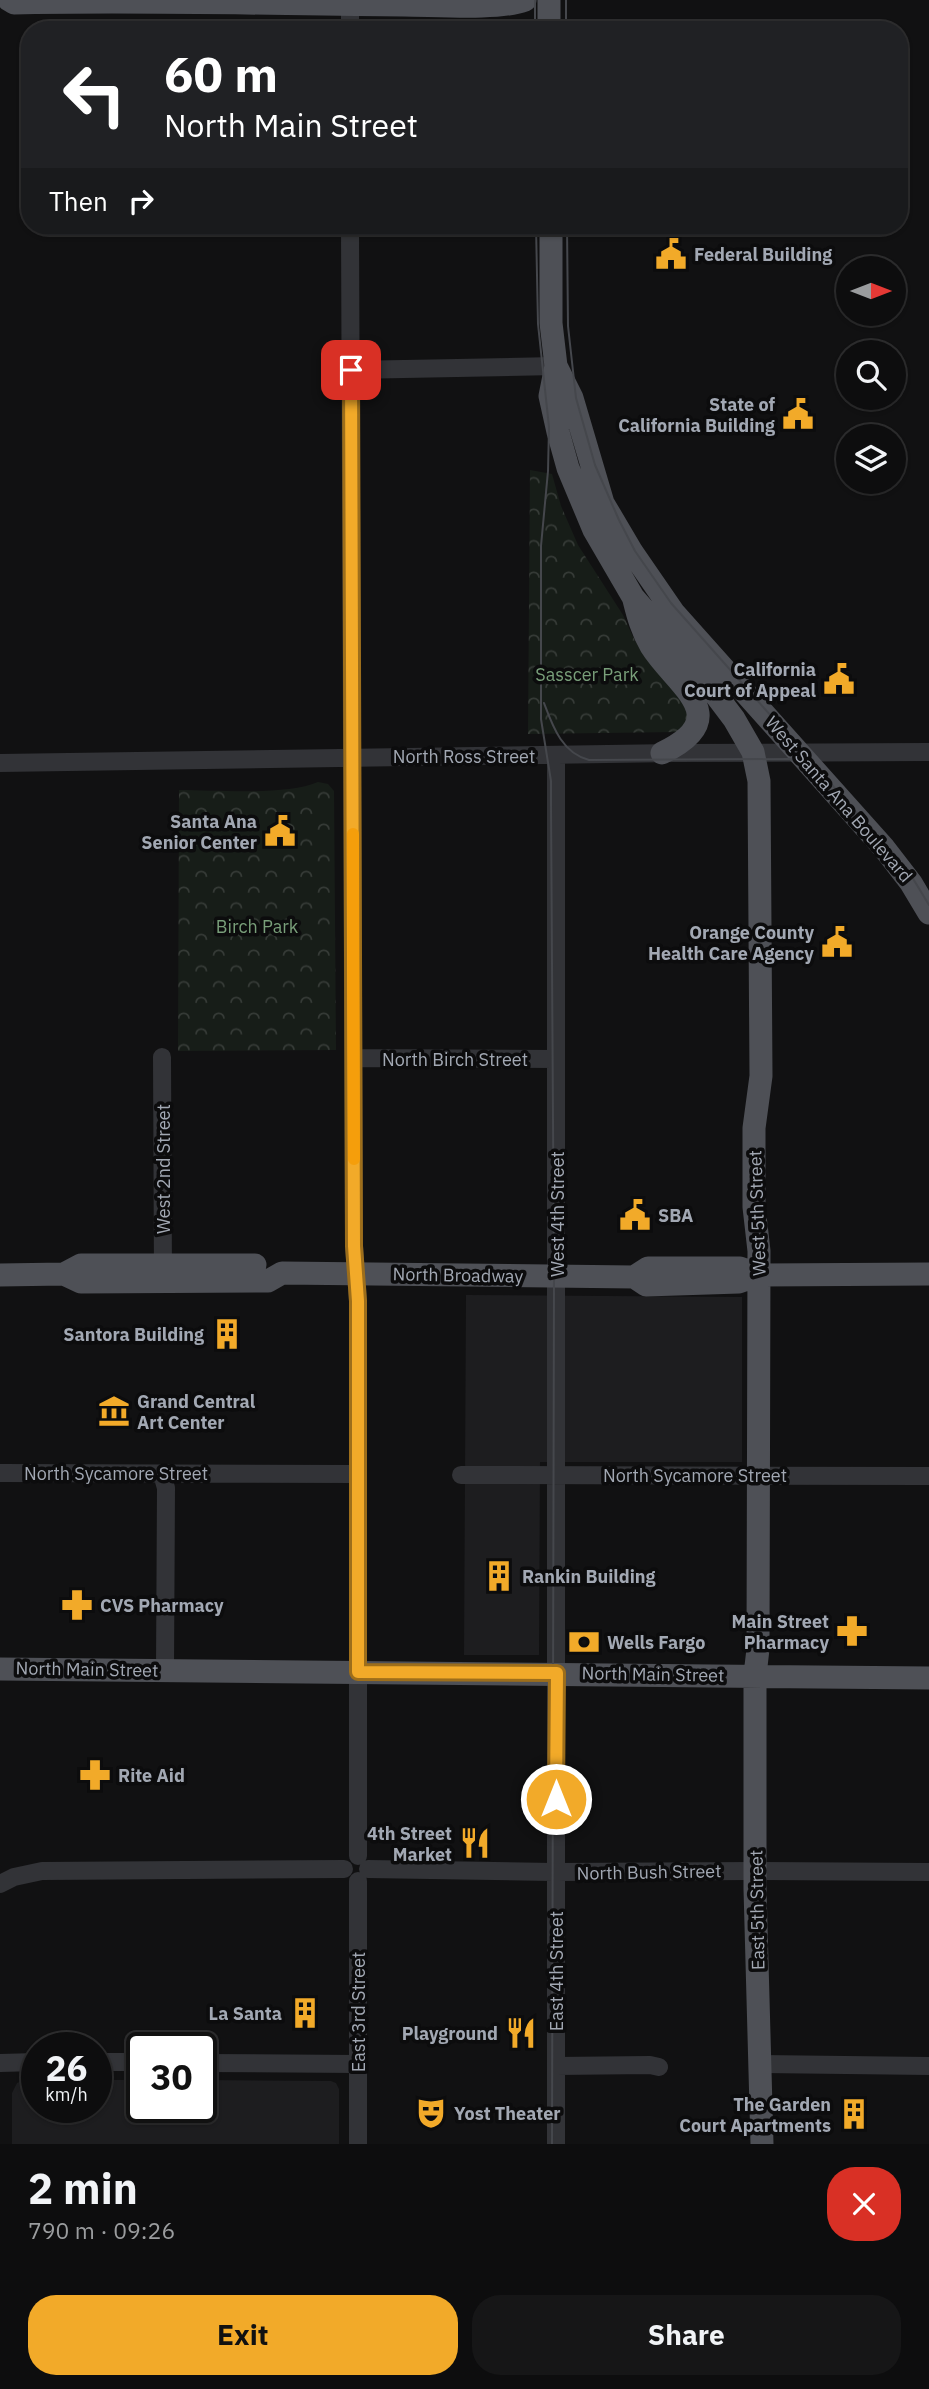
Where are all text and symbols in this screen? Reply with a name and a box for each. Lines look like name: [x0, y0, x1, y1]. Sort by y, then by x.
text: 60 m: [164, 42, 278, 105]
icon: left: [49, 49, 140, 140]
text: North Main Street: [164, 104, 418, 146]
icon: right: [122, 182, 160, 220]
text: Then: [49, 184, 108, 218]
public building icon: Federal Building: [654, 237, 688, 271]
place label: Federal Building: [694, 243, 832, 266]
north arrow: [836, 256, 906, 326]
map controls: [836, 256, 906, 494]
pin: [321, 340, 381, 400]
button: search: [836, 340, 906, 410]
icon: arrive: [332, 351, 370, 389]
place label: State of California Building: [618, 393, 775, 437]
public building icon: State of California Building: [781, 397, 815, 431]
button: layers: [836, 424, 906, 494]
place label: California Court of Appeal: [684, 658, 817, 702]
public building icon: California Court of Appeal: [822, 662, 856, 696]
park label: Sasscer Park: [535, 663, 639, 686]
street label: West Santa Ana Boulevard: [760, 711, 918, 887]
street label: North Ross Street: [393, 745, 535, 768]
place label: Santa Ana Senior Center: [141, 810, 257, 854]
public building icon: Santa Ana Senior Center: [263, 814, 297, 848]
park label: Birch Park: [216, 915, 299, 938]
place label: Orange County Health Care Agency: [648, 921, 814, 965]
public building icon: Orange County Health Care Agency: [820, 925, 854, 959]
street label: North Birch Street: [382, 1048, 528, 1071]
street label: West 2nd Street: [152, 1104, 175, 1234]
street label: West 5th Street: [743, 1150, 771, 1276]
street label: West 4th Street: [546, 1151, 569, 1277]
public building icon: SBA: [618, 1198, 652, 1232]
place label: SBA: [658, 1204, 693, 1227]
street label: North Broadway: [392, 1262, 524, 1288]
building icon: Santora Building: [210, 1317, 244, 1351]
place label: Santora Building: [63, 1323, 204, 1346]
place label: Grand Central Art Center: [137, 1390, 256, 1434]
museum icon: Grand Central Art Center: [97, 1394, 131, 1428]
street label: North Sycamore Street: [24, 1462, 208, 1485]
street label: North Sycamore Street: [603, 1464, 787, 1487]
building icon: Rankin Building: [482, 1559, 516, 1593]
place label: Rankin Building: [522, 1565, 656, 1588]
pharmacy icon: CVS Pharmacy: [60, 1588, 94, 1622]
place label: CVS Pharmacy: [100, 1594, 224, 1617]
place label: Main Street Pharmacy: [732, 1610, 829, 1654]
pharmacy icon: Main Street Pharmacy: [835, 1614, 869, 1648]
bank icon: Wells Fargo: [567, 1625, 601, 1659]
place label: Wells Fargo: [607, 1631, 705, 1654]
street label: North Main Street: [15, 1656, 159, 1682]
street label: North Main Street: [581, 1661, 725, 1687]
pharmacy icon: Rite Aid: [78, 1758, 112, 1792]
position arrow: [519, 1762, 593, 1836]
place label: Rite Aid: [118, 1764, 185, 1787]
place label: 4th Street Market: [367, 1822, 452, 1866]
restaurant icon: 4th Street Market: [458, 1826, 492, 1860]
street label: East 5th Street: [744, 1850, 770, 1970]
street label: North Bush Street: [576, 1859, 722, 1885]
street label: East 4th Street: [545, 1911, 568, 2031]
street label: East 3rd Street: [347, 1952, 370, 2072]
building icon: La Santa: [288, 1996, 322, 2030]
place label: La Santa: [209, 2002, 282, 2025]
restaurant icon: Playground: [504, 2016, 538, 2050]
place label: Playground: [402, 2022, 498, 2045]
speed limit sign: 30: [126, 2032, 217, 2123]
text: 26: [45, 2045, 88, 2091]
text: km/h: [45, 2083, 88, 2106]
place label: The Garden Court Apartments: [679, 2093, 831, 2137]
theatre icon: Yost Theater: [414, 2096, 448, 2130]
building icon: The Garden Court Apartments: [837, 2097, 871, 2131]
place label: Yost Theater: [454, 2102, 561, 2125]
text: 2 min: [28, 2161, 138, 2216]
button: close: [827, 2167, 901, 2241]
text: 790 m · 09:26: [28, 2215, 175, 2245]
button: Exit: [28, 2295, 458, 2375]
button: Share: [472, 2295, 901, 2375]

